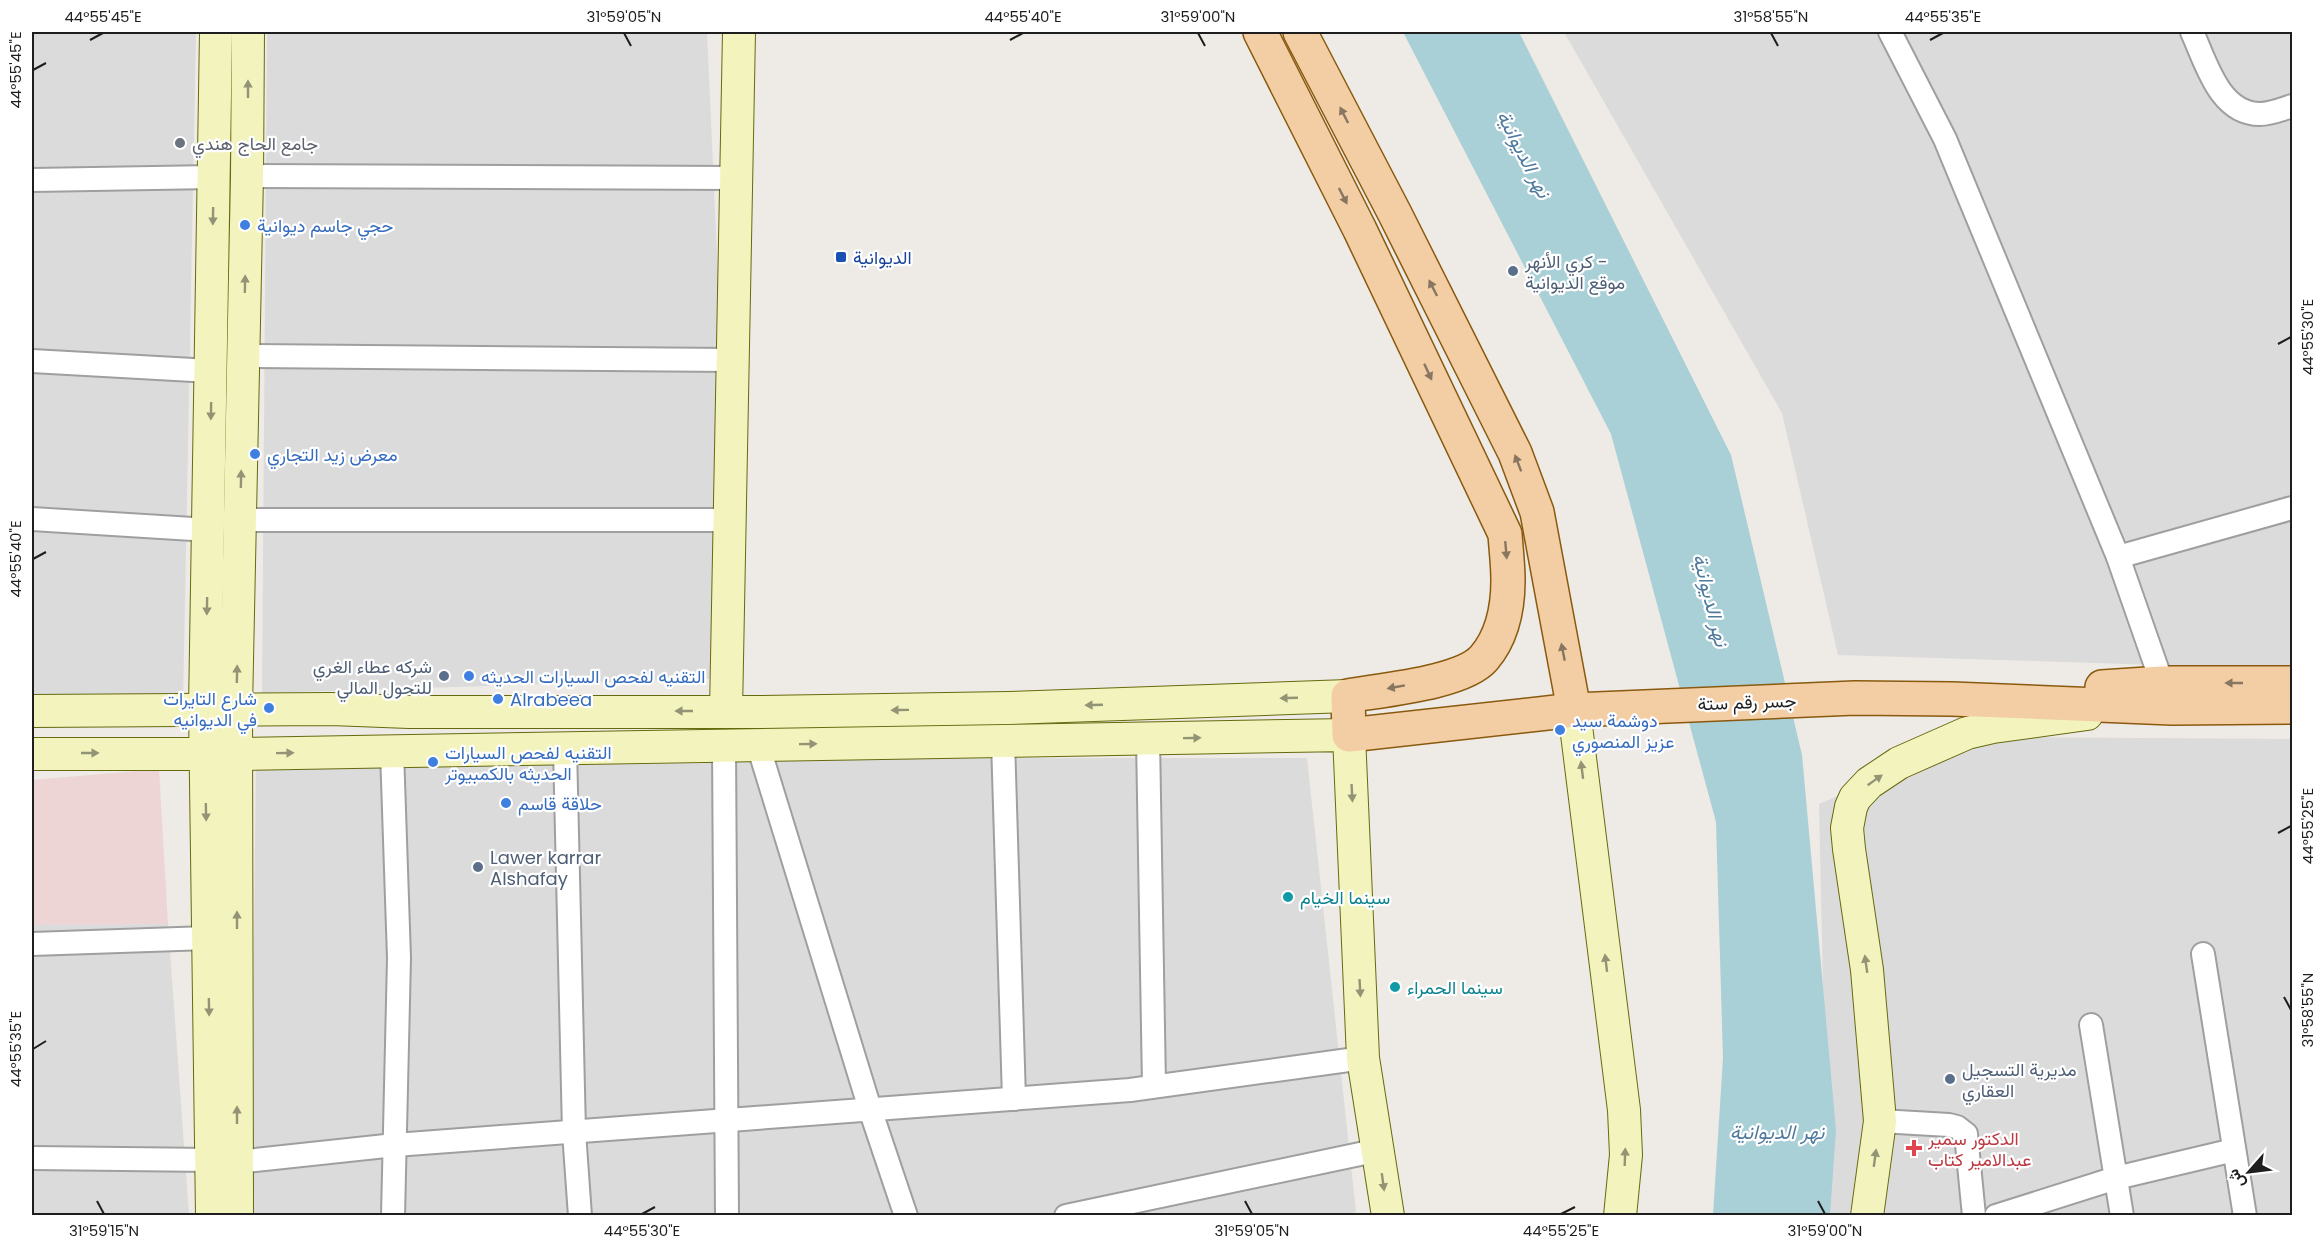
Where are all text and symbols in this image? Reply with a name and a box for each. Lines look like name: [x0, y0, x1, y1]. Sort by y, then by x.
text: 44°55'45"E: [64, 6, 142, 27]
text: 31°59'05"N: [587, 6, 661, 27]
text: 44°55'40"E: [984, 6, 1062, 27]
text: 31°59'00"N: [1161, 6, 1235, 27]
text: 31°58'55"N: [1734, 6, 1808, 27]
text: 44°55'35"E: [1905, 6, 1981, 27]
text: 44°55'45"E: [5, 31, 26, 109]
one-way arrow: [243, 80, 253, 99]
one-way arrow: [1339, 106, 1348, 123]
water label: نهر الديوانية: [1490, 106, 1559, 204]
place label: جامع الحاج هندي: [192, 131, 318, 159]
marker: جامع الحاج هندي: [173, 136, 187, 150]
one-way arrow: [1338, 188, 1348, 205]
one-way arrow: [209, 206, 218, 225]
place label: حجي جاسم ديوانية: [257, 213, 393, 241]
marker: حجي جاسم ديوانية: [238, 218, 252, 232]
place label: الديوانية: [853, 245, 912, 270]
place label: كري الأنهر - موقع الديوانية: [1524, 249, 1625, 295]
marker: الديوانية: [834, 250, 848, 264]
marker: كري الأنهر - موقع الديوانية: [1506, 264, 1520, 278]
one-way arrow: [240, 275, 250, 294]
one-way arrow: [1428, 280, 1437, 297]
text: 44°55'30"E: [2297, 299, 2318, 375]
one-way arrow: [1423, 364, 1432, 381]
one-way arrow: [206, 401, 215, 420]
place label: معرض زيد التجاري: [267, 442, 398, 470]
marker: معرض زيد التجاري: [248, 447, 262, 461]
one-way arrow: [1513, 454, 1523, 472]
one-way arrow: [236, 470, 246, 489]
text: 44°55'40"E: [5, 520, 26, 598]
one-way arrow: [1501, 540, 1511, 559]
water label: نهر الديوانية: [1686, 551, 1736, 651]
one-way arrow: [202, 596, 212, 615]
one-way arrow: [1559, 643, 1568, 662]
place label: شركه عطاء الغري للتحول المالي: [313, 654, 432, 703]
place label: التقنيه لفحص السيارات الحديثه: [481, 664, 706, 689]
one-way arrow: [232, 665, 242, 684]
marker: شركه عطاء الغري للتحول المالي: [437, 669, 451, 683]
marker: التقنيه لفحص السيارات الحديثه: [462, 669, 476, 683]
one-way arrow: [2225, 678, 2244, 688]
one-way arrow: [1386, 683, 1405, 692]
place label: شارع التايرات في الديوانيه: [163, 686, 257, 735]
place label: Alrabeea: [510, 687, 592, 712]
street label: جسر رقم ستة: [1697, 688, 1797, 716]
marker: Alrabeea: [491, 692, 505, 706]
one-way arrow: [1280, 693, 1299, 703]
one-way arrow: [1085, 700, 1104, 709]
marker: شارع التايرات في الديوانيه: [262, 701, 276, 715]
one-way arrow: [890, 705, 909, 715]
one-way arrow: [674, 707, 693, 716]
place label: دوشمة سيد عزيز المنصوري: [1572, 708, 1674, 757]
marker: دوشمة سيد عزيز المنصوري: [1553, 723, 1567, 737]
one-way arrow: [1182, 733, 1201, 743]
one-way arrow: [798, 739, 817, 749]
place label: التقنيه لفحص السيارات الحديثه بالكمبيوتر: [444, 740, 612, 786]
one-way arrow: [80, 748, 99, 758]
one-way arrow: [275, 748, 294, 758]
marker: التقنيه لفحص السيارات الحديثه بالكمبيوتر: [426, 755, 440, 769]
one-way arrow: [1577, 760, 1587, 779]
one-way arrow: [1866, 774, 1882, 786]
one-way arrow: [1347, 784, 1356, 803]
text: 44°55'25"E: [2297, 788, 2318, 864]
place label: حلاقة قاسم: [518, 791, 602, 816]
marker: حلاقة قاسم: [499, 796, 513, 810]
one-way arrow: [201, 802, 211, 821]
place label: Lawer karrar Alshafay: [490, 845, 601, 891]
marker: Lawer karrar Alshafay: [471, 860, 485, 874]
place label: سينما الخيام: [1300, 885, 1390, 910]
marker: سينما الخيام: [1281, 890, 1295, 904]
one-way arrow: [232, 911, 242, 930]
one-way arrow: [1602, 954, 1611, 973]
one-way arrow: [1861, 954, 1871, 973]
text: 31°58'55"N: [2297, 973, 2318, 1047]
place label: سينما الحمراء: [1407, 975, 1503, 1000]
one-way arrow: [1356, 979, 1365, 998]
marker: سينما الحمراء: [1388, 980, 1402, 994]
one-way arrow: [205, 997, 214, 1016]
text: 44°55'35"E: [5, 1011, 26, 1087]
place label: مديرية التسجيل العقاري: [1962, 1057, 2077, 1106]
marker: مديرية التسجيل العقاري: [1943, 1072, 1957, 1086]
one-way arrow: [232, 1106, 242, 1125]
water label: نهر الديوانية: [1730, 1118, 1826, 1146]
place label: الدكتور سمير عبدالامير كتاب: [1927, 1126, 2031, 1172]
marker: الدكتور سمير عبدالامير كتاب: [1905, 1139, 1923, 1157]
north arrow: [2219, 1142, 2279, 1202]
one-way arrow: [1621, 1148, 1630, 1167]
one-way arrow: [1870, 1148, 1880, 1167]
text: ش: [2222, 1165, 2251, 1193]
one-way arrow: [1379, 1172, 1388, 1191]
text: 31°59'15"N: [69, 1220, 139, 1241]
text: 44°55'30"E: [604, 1220, 680, 1241]
text: 31°59'05"N: [1215, 1220, 1289, 1241]
text: 44°55'25"E: [1523, 1220, 1599, 1241]
text: 31°59'00"N: [1788, 1220, 1862, 1241]

